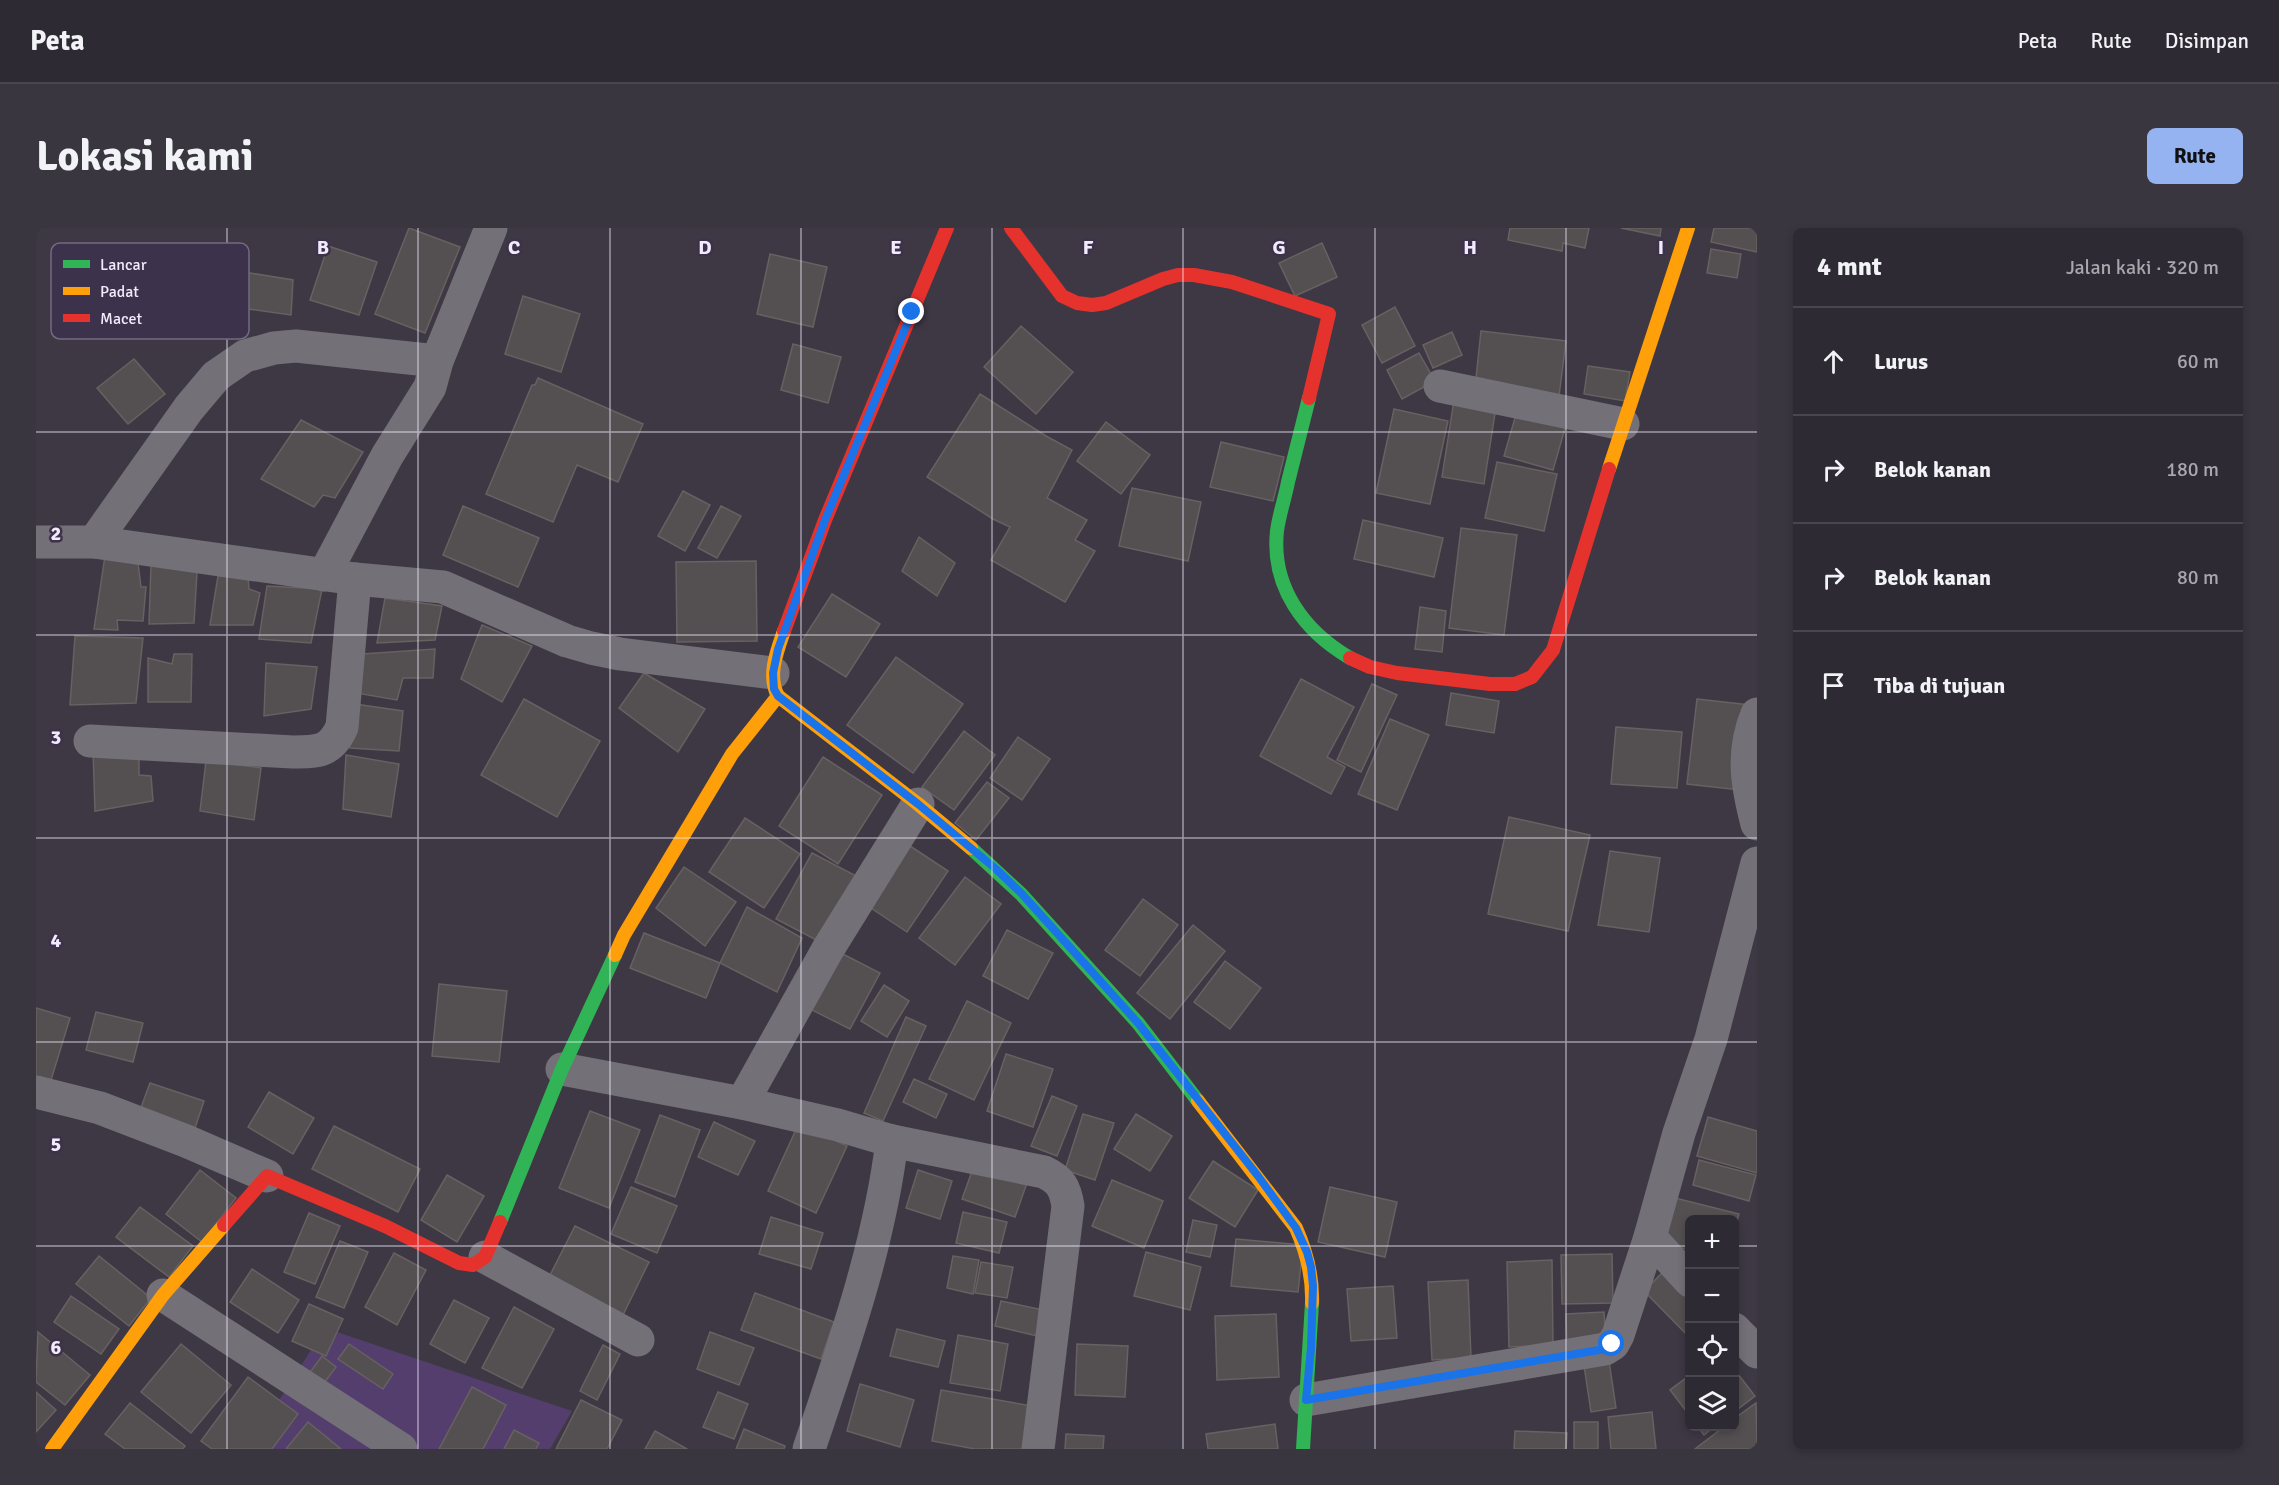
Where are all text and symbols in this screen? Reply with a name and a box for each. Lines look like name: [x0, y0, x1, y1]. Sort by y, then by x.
text: Peta: [30, 24, 85, 58]
text: Peta: [2018, 28, 2058, 54]
text: Rute: [2091, 28, 2132, 54]
text: Disimpan: [2165, 28, 2249, 54]
button: Rute: [2147, 128, 2243, 184]
text: Lokasi kami: [36, 131, 254, 182]
text: B: [317, 235, 329, 260]
text: C: [508, 235, 520, 260]
text: D: [698, 235, 712, 260]
text: E: [890, 235, 902, 260]
text: F: [1083, 235, 1094, 260]
text: G: [1272, 235, 1286, 260]
text: H: [1463, 235, 1477, 260]
text: I: [1658, 235, 1664, 260]
legend: [51, 243, 249, 339]
text: 4 mnt: [1817, 251, 1882, 283]
text: Lancar: [100, 255, 147, 275]
text: Jalan kaki · 320 m: [2066, 255, 2219, 280]
text: Padat: [100, 282, 139, 302]
route end: [898, 298, 924, 324]
text: Macet: [100, 309, 142, 329]
icon: ahead: [1817, 345, 1850, 378]
text: Lurus: [1874, 348, 1928, 375]
text: 60 m: [2177, 349, 2219, 374]
icon: right: [1817, 453, 1850, 486]
text: Belok kanan: [1874, 456, 1991, 483]
text: 180 m: [2166, 457, 2219, 482]
text: 2: [51, 521, 61, 546]
icon: right: [1817, 561, 1850, 594]
text: Belok kanan: [1874, 564, 1991, 591]
text: 80 m: [2177, 565, 2219, 590]
icon: arrive: [1817, 669, 1850, 702]
text: Tiba di tujuan: [1874, 672, 2005, 699]
text: 3: [51, 725, 61, 750]
text: 4: [51, 928, 62, 953]
text: 5: [51, 1132, 61, 1157]
map controls: [1685, 1215, 1739, 1431]
button: +: [1685, 1215, 1739, 1269]
button: −: [1685, 1269, 1739, 1323]
button: locate: [1685, 1323, 1739, 1377]
route start: [1598, 1330, 1624, 1356]
text: 6: [51, 1335, 62, 1360]
button: layers: [1685, 1377, 1739, 1431]

